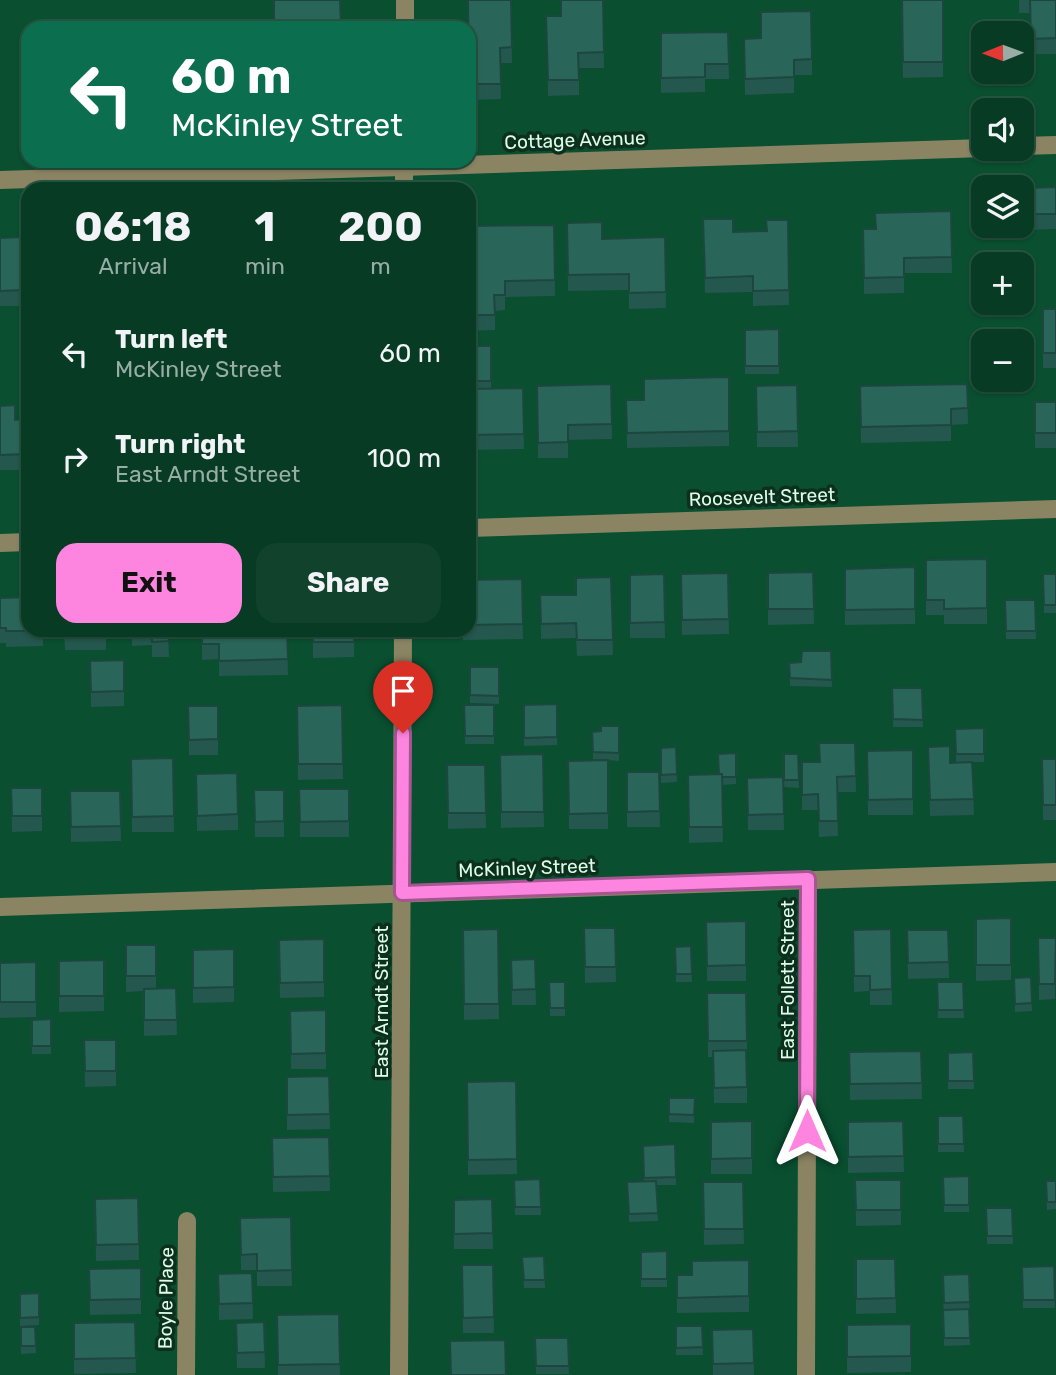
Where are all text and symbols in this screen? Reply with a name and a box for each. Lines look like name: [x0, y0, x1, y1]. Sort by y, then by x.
north arrow: [971, 21, 1034, 84]
map controls: [971, 21, 1034, 392]
text: 60 m: [171, 47, 292, 105]
icon: left: [56, 49, 147, 140]
button: sound: [971, 98, 1034, 161]
text: McKinley Street: [171, 106, 403, 144]
street label: Cottage Avenue: [504, 126, 646, 154]
button: layers: [971, 175, 1034, 238]
text: 06:18: [74, 202, 192, 252]
text: 1: [255, 202, 275, 252]
text: 200: [338, 202, 423, 252]
text: Arrival: [99, 252, 168, 280]
text: min: [245, 252, 285, 280]
text: m: [370, 252, 391, 280]
button: +: [971, 252, 1034, 315]
text: Turn left: [115, 324, 227, 355]
button: −: [971, 329, 1034, 392]
icon: left: [56, 335, 94, 373]
text: 60 m: [379, 338, 441, 369]
text: McKinley Street: [115, 355, 282, 383]
text: Turn right: [115, 429, 245, 460]
icon: right: [56, 440, 94, 478]
text: 100 m: [367, 443, 441, 474]
text: East Arndt Street: [115, 460, 300, 488]
street label: Roosevelt Street: [688, 483, 836, 511]
button: Exit: [56, 543, 242, 623]
button: Share: [256, 543, 441, 623]
pin: [373, 661, 433, 733]
icon: arrive: [384, 672, 422, 710]
street label: McKinley Street: [458, 854, 597, 882]
street label: East Follett Street: [776, 900, 799, 1060]
street label: East Arndt Street: [370, 925, 393, 1079]
position arrow: [770, 1094, 844, 1168]
street label: Boyle Place: [154, 1247, 178, 1349]

